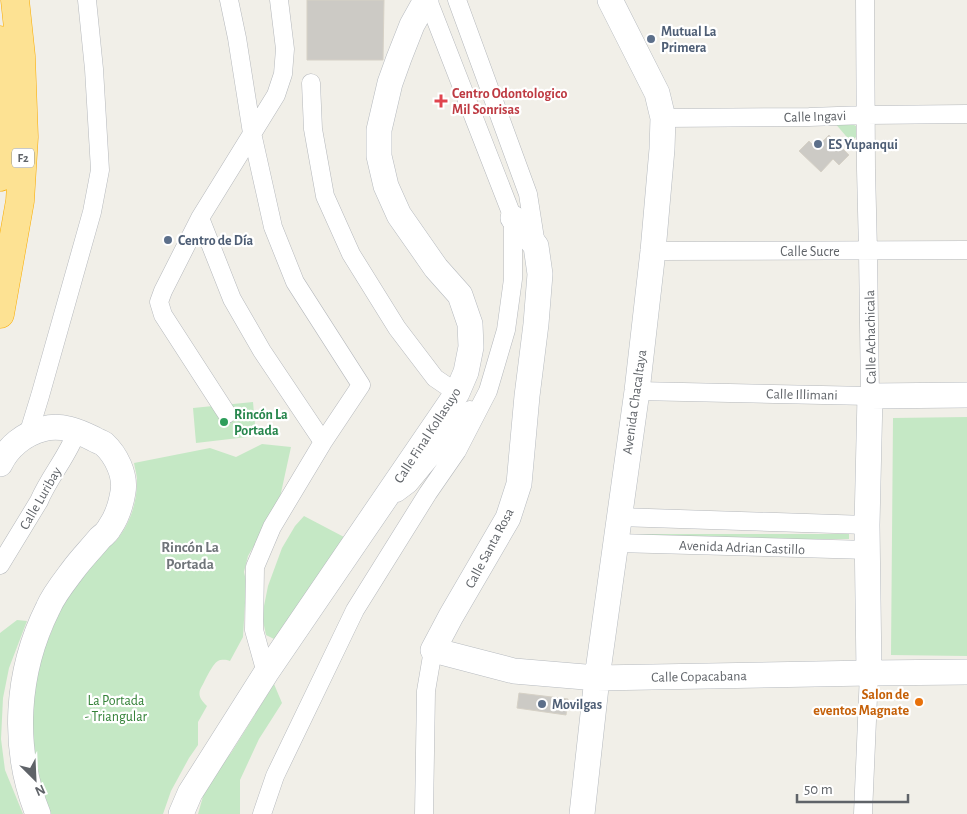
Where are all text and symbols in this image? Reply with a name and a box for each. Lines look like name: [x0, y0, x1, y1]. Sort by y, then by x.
place label: Mutual La Primera: [661, 25, 717, 55]
marker: Mutual La Primera: [645, 33, 657, 45]
place label: Centro Odontologico Mil Sonrisas: [452, 87, 567, 117]
marker: Centro Odontologico Mil Sonrisas: [434, 94, 448, 108]
street label: Calle Ingavi: [784, 109, 847, 125]
marker: ES Yupanqui: [812, 138, 824, 150]
place label: ES Yupanqui: [828, 138, 898, 152]
road number: F2: [12, 148, 34, 168]
marker: Centro de Día: [162, 234, 174, 246]
place label: Centro de Día: [178, 234, 254, 248]
street label: Calle Sucre: [780, 245, 840, 259]
street label: Calle Achachicala: [863, 289, 879, 384]
street label: Avenida Chacaltaya: [621, 348, 649, 456]
street label: Calle Final Kollasuyo: [392, 385, 464, 486]
street label: Calle Illimani: [766, 387, 838, 403]
place label: Rincón La Portada: [234, 408, 288, 438]
marker: Rincón La Portada: [218, 416, 230, 428]
street label: Calle Luribay: [17, 465, 64, 532]
street label: Calle Santa Rosa: [463, 506, 517, 591]
street label: Avenida Adrian Castillo: [679, 539, 805, 557]
district label: Rincón La Portada: [161, 540, 219, 572]
street label: Calle Copacabana: [651, 669, 748, 685]
place label: Salon de eventos Magnate: [813, 688, 909, 718]
park label: La Portada - Triangular: [85, 694, 148, 724]
marker: Salon de eventos Magnate: [913, 696, 925, 708]
marker: Movilgas: [536, 698, 548, 710]
place label: Movilgas: [552, 698, 602, 712]
north arrow: [10, 754, 60, 804]
scale bar: [797, 772, 908, 804]
text: N: [33, 782, 47, 798]
text: 50 m: [804, 782, 833, 797]

